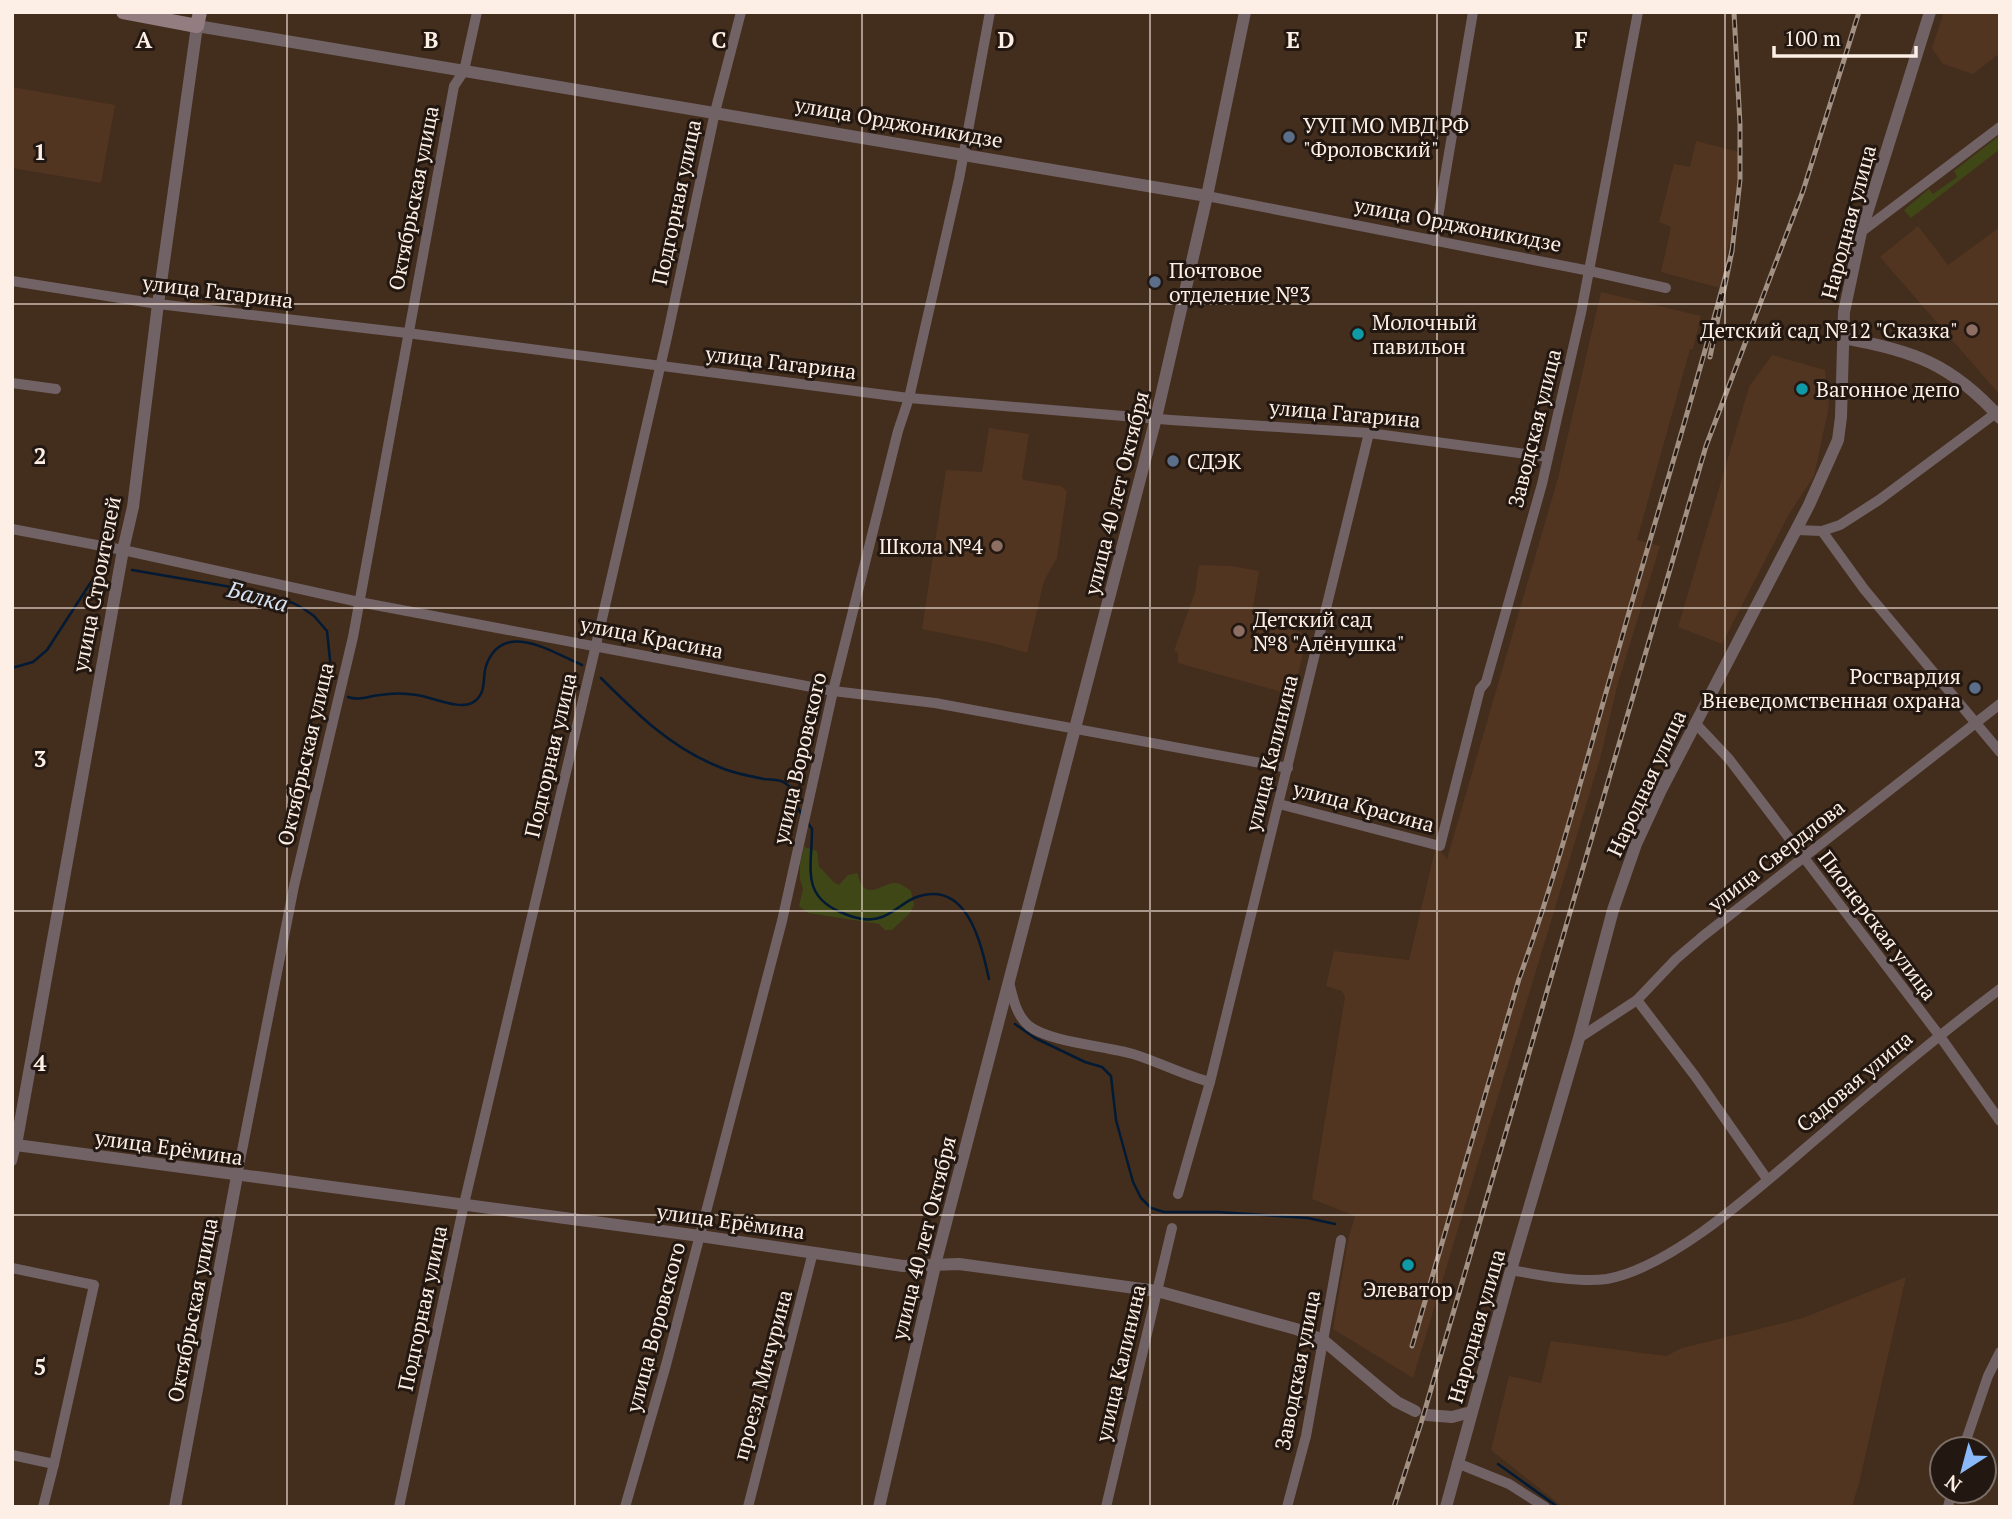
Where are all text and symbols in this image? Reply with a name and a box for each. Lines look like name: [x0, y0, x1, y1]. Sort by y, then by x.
scale bar: [1774, 14, 1916, 58]
text: A: [136, 24, 153, 55]
text: B: [424, 24, 439, 55]
text: C: [712, 24, 727, 55]
text: D: [998, 24, 1015, 55]
text: E: [1286, 24, 1300, 55]
text: F: [1574, 24, 1588, 55]
text: 100 m: [1784, 24, 1841, 52]
street label: улица Орджоникидзе: [792, 90, 1005, 154]
street label: Октябрьская улица: [381, 103, 445, 293]
place label: УУП МО МВД РФ "Фроловский": [1303, 111, 1469, 163]
street label: Подгорная улица: [645, 116, 707, 287]
marker: УУП МО МВД РФ "Фроловский": [1281, 129, 1297, 145]
text: 1: [34, 136, 47, 167]
street label: Народная улица: [1814, 141, 1882, 302]
street label: улица Орджоникидзе: [1351, 190, 1564, 258]
place label: Почтовое отделение №3: [1169, 256, 1310, 308]
street label: улица Гагарина: [140, 268, 295, 314]
marker: Почтовое отделение №3: [1147, 274, 1163, 290]
place label: Молочный павильон: [1372, 308, 1477, 360]
place label: Детский сад №12 "Сказка": [1700, 316, 1958, 344]
marker: Детский сад №12 "Сказка": [1964, 322, 1980, 338]
marker: Молочный павильон: [1350, 326, 1366, 342]
street label: улица Гагарина: [703, 339, 858, 385]
street label: Заводская улица: [1501, 345, 1567, 510]
place label: Вагонное депо: [1816, 375, 1960, 403]
marker: Вагонное депо: [1794, 381, 1810, 397]
street label: улица 40 лет Октября: [1077, 388, 1155, 599]
street label: улица Гагарина: [1267, 392, 1422, 434]
text: 2: [34, 440, 47, 471]
place label: СДЭК: [1187, 447, 1241, 475]
marker: СДЭК: [1165, 453, 1181, 469]
street label: улица Строителей: [65, 494, 127, 675]
place label: Школа №4: [879, 532, 984, 560]
marker: Школа №4: [989, 538, 1005, 554]
water label: Балка: [223, 573, 292, 619]
place label: Детский сад №8 "Алёнушка": [1253, 605, 1405, 657]
street label: улица Красина: [577, 609, 726, 665]
marker: Детский сад №8 "Алёнушка": [1231, 623, 1247, 639]
street label: Октябрьская улица: [270, 659, 340, 848]
place label: Росгвардия Вневедомственная охрана: [1702, 662, 1961, 714]
street label: Подгорная улица: [517, 669, 583, 840]
street label: улица Воровского: [765, 669, 832, 848]
street label: улица Калинина: [1238, 671, 1304, 835]
marker: Росгвардия Вневедомственная охрана: [1967, 680, 1983, 696]
street label: Народная улица: [1600, 705, 1692, 861]
text: 3: [34, 743, 47, 774]
street label: улица Красина: [1289, 773, 1438, 838]
street label: улица Свердлова: [1701, 793, 1850, 918]
street label: Пионерская улица: [1812, 844, 1944, 1006]
street label: Садовая улица: [1790, 1024, 1918, 1138]
text: 4: [34, 1047, 47, 1078]
street label: улица Ерёмина: [92, 1123, 245, 1171]
street label: улица 40 лет Октября: [884, 1133, 962, 1344]
street label: улица Ерёмина: [654, 1197, 807, 1245]
street label: Октябрьская улица: [160, 1215, 224, 1405]
street label: Подгорная улица: [391, 1222, 453, 1393]
street label: улица Воровского: [619, 1239, 691, 1416]
street label: Народная улица: [1441, 1246, 1511, 1406]
marker: Элеватор: [1400, 1257, 1416, 1273]
place label: Элеватор: [1363, 1275, 1453, 1303]
street label: улица Калинина: [1088, 1281, 1152, 1445]
street label: проезд Мичурина: [726, 1286, 798, 1463]
street label: Заводская улица: [1268, 1287, 1326, 1452]
text: 5: [34, 1351, 47, 1382]
north arrow: [1928, 1435, 1998, 1505]
text: N: [1939, 1469, 1966, 1499]

